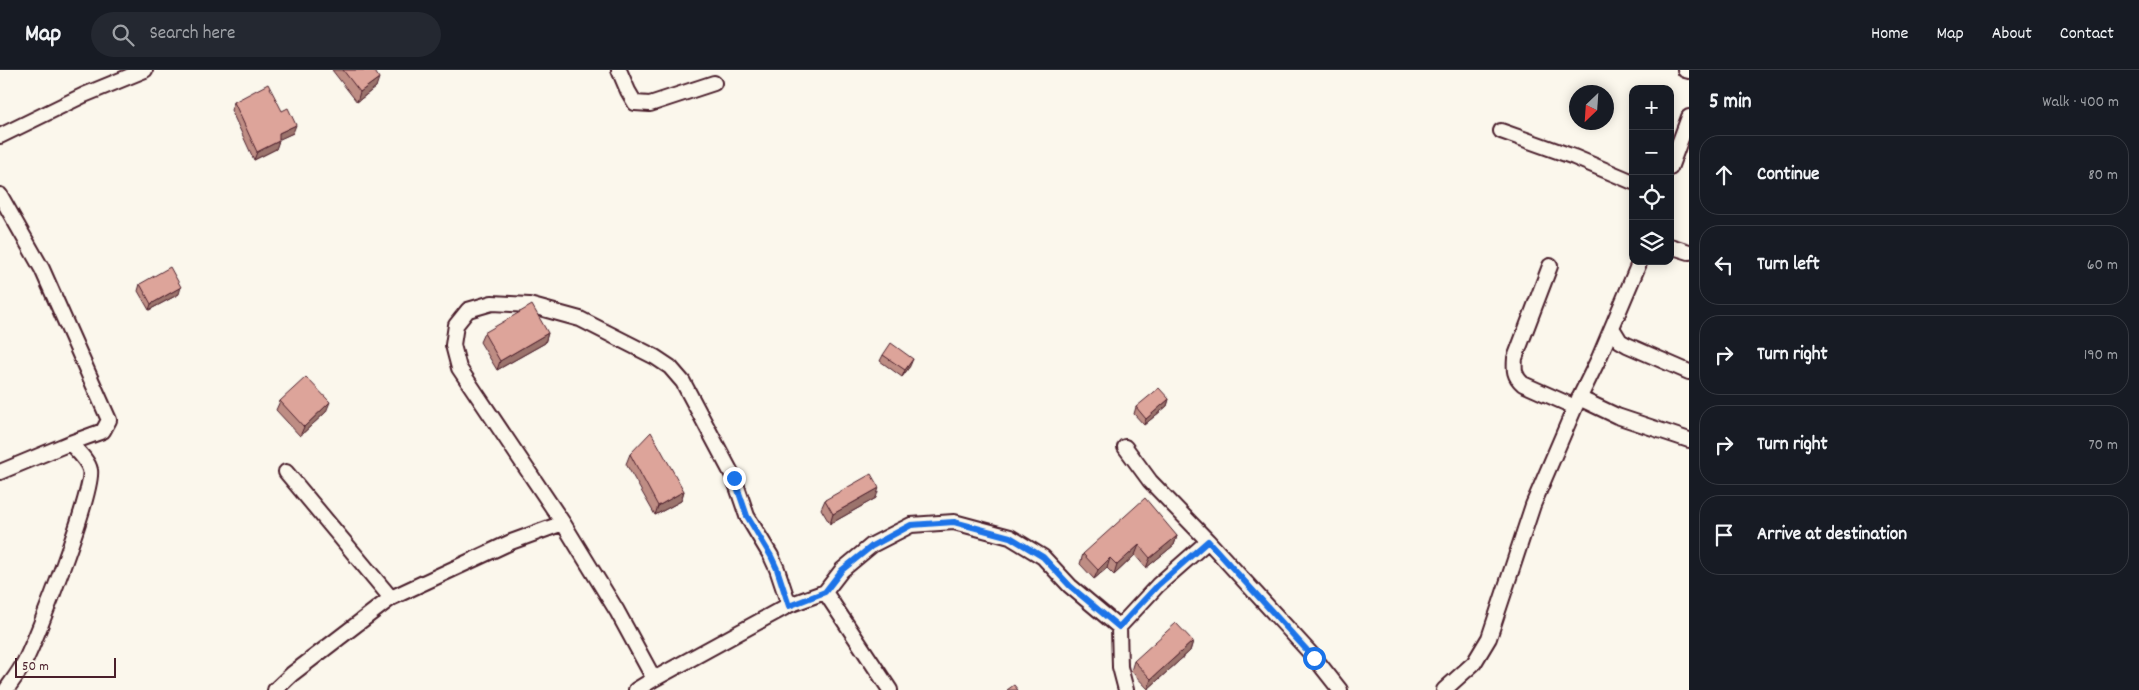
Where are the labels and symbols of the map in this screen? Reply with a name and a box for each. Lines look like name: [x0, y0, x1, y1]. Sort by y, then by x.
north arrow: [1569, 85, 1614, 130]
route end: [723, 467, 746, 490]
route start: [1303, 647, 1326, 670]
scale bar: [15, 655, 116, 678]

